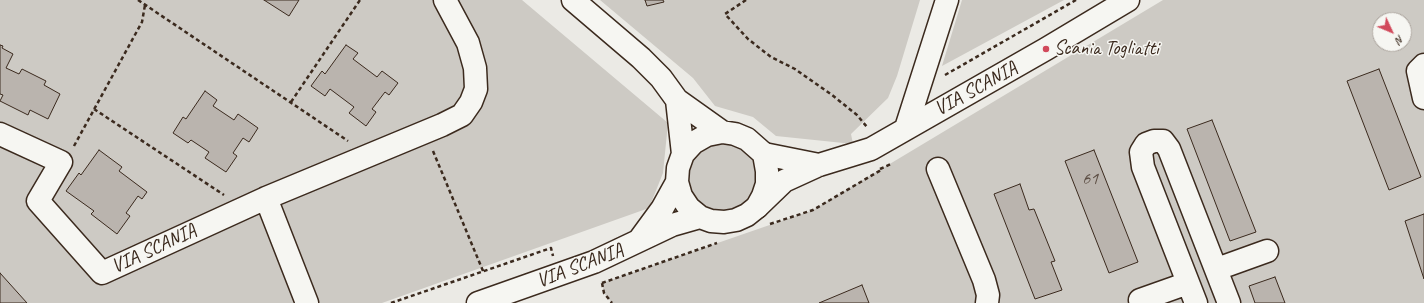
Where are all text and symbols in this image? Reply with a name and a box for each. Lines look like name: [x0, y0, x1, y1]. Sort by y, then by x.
north arrow: [1372, 12, 1412, 52]
text: N: [1393, 32, 1407, 47]
place label: Scania Togliatti: [1054, 37, 1159, 61]
marker: Scania Togliatti: [1041, 44, 1051, 54]
street label: VIA SCANIA: [930, 56, 1022, 122]
house number: 61: [1082, 168, 1098, 190]
street label: VIA SCANIA: [108, 219, 200, 279]
street label: VIA SCANIA: [533, 239, 627, 293]

